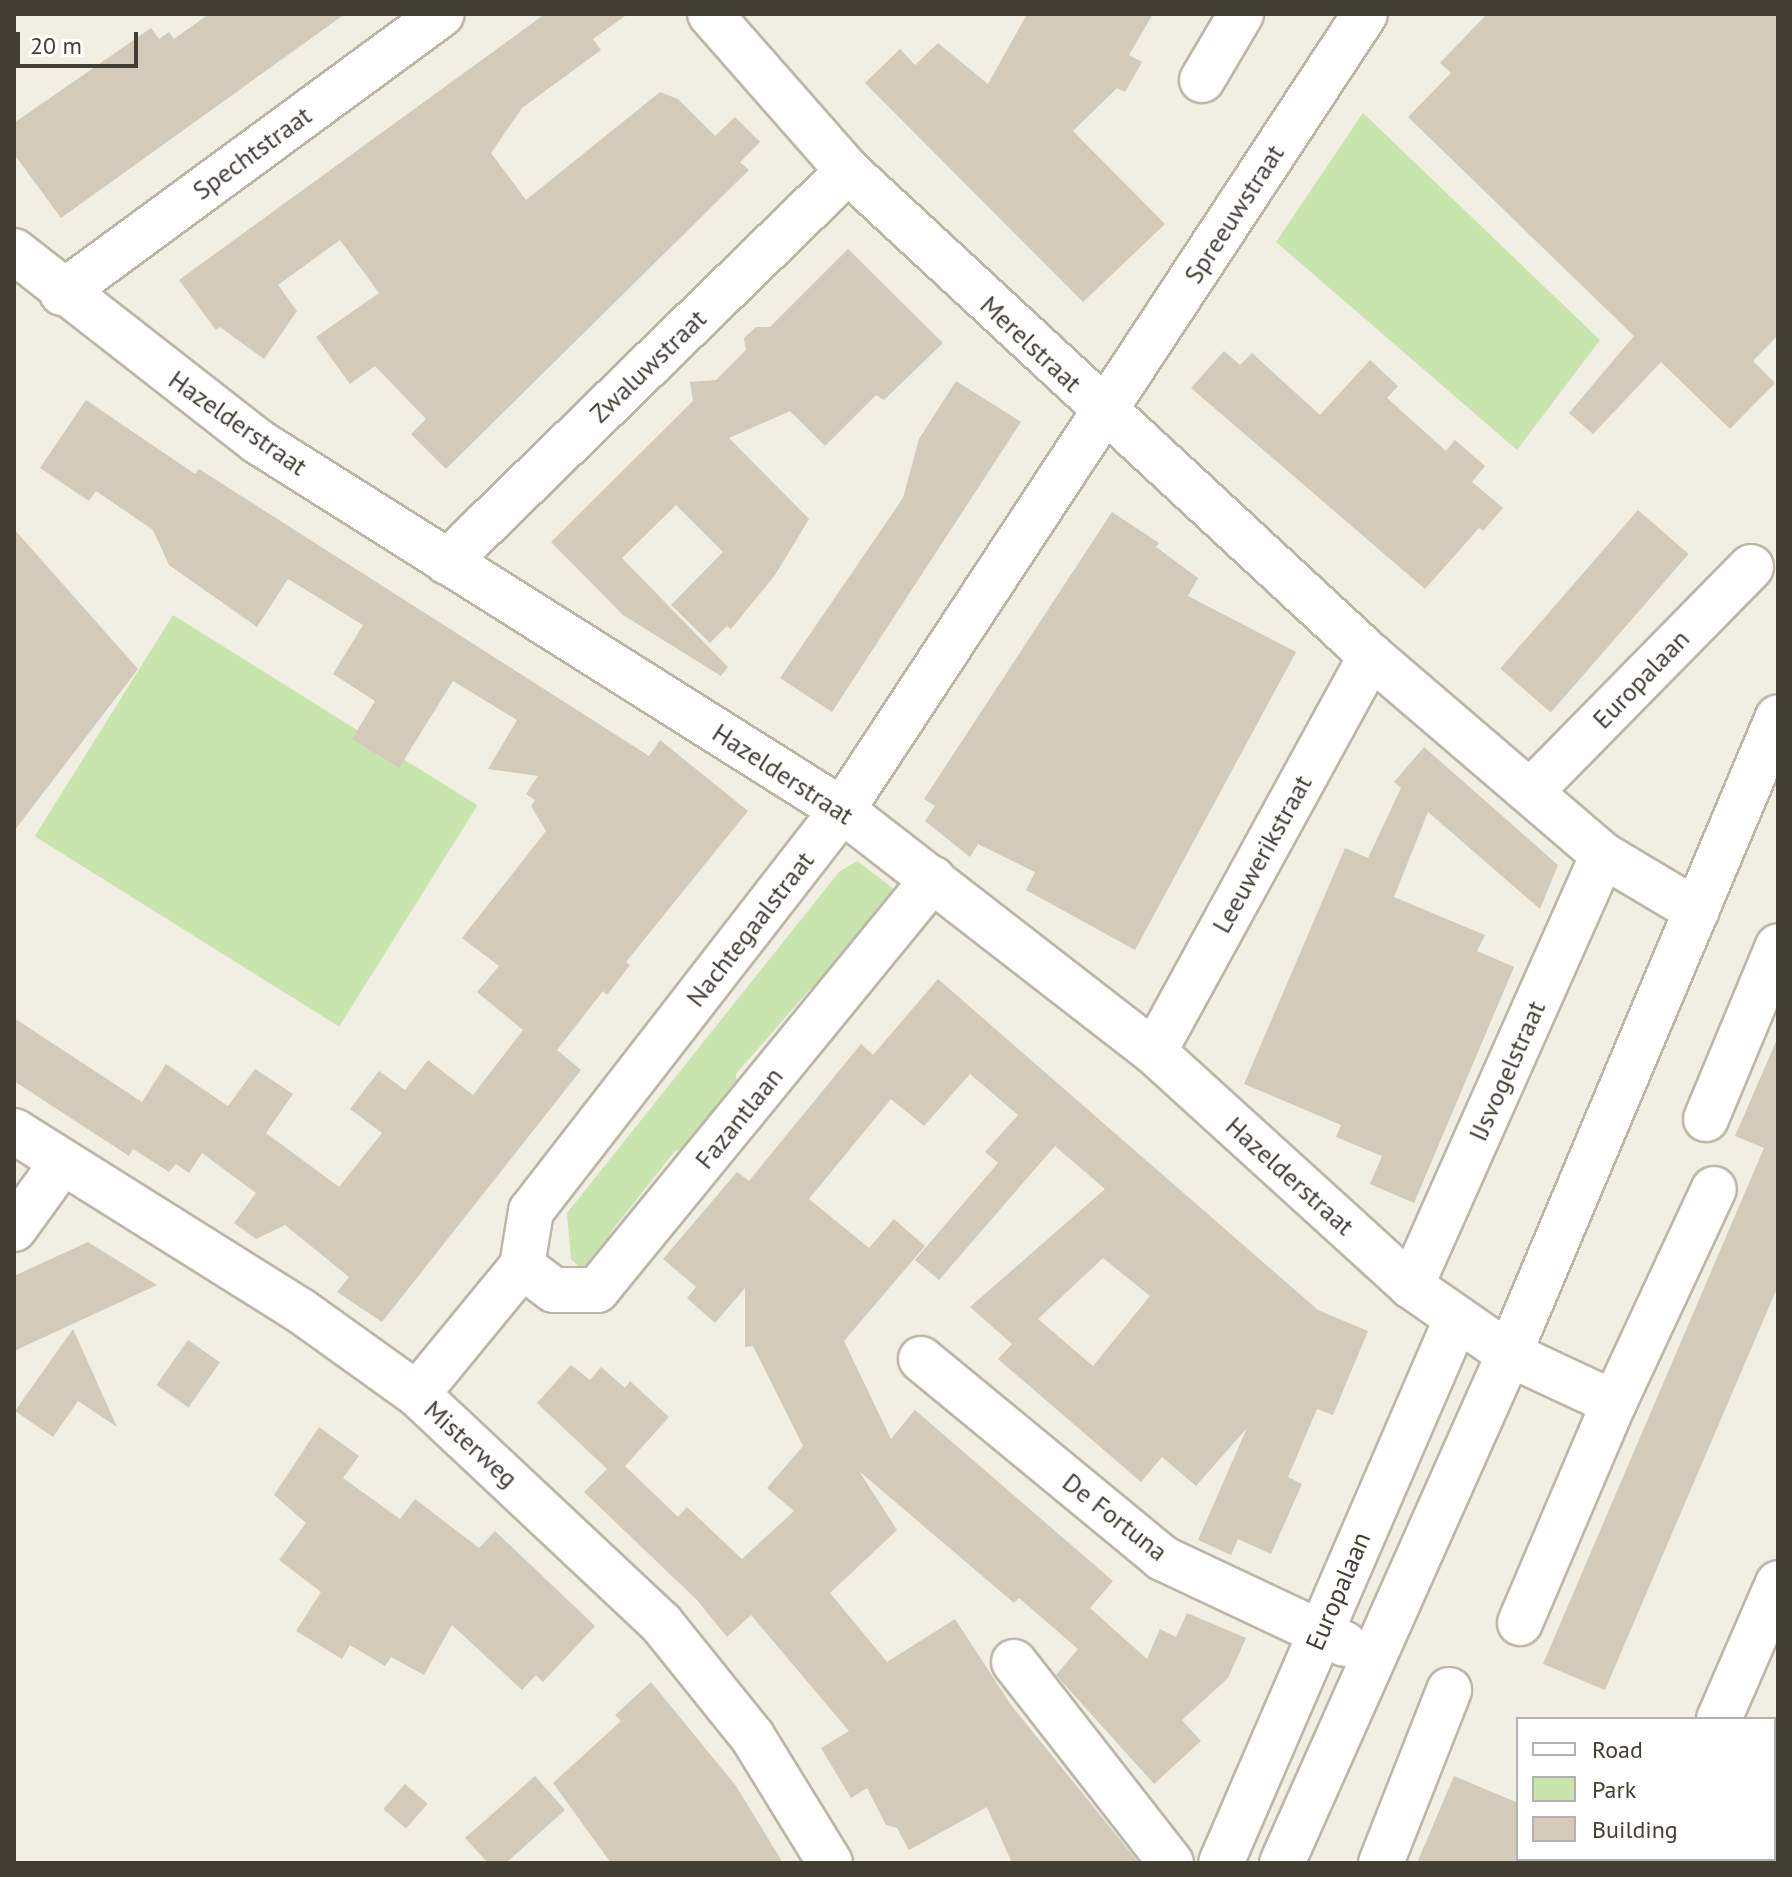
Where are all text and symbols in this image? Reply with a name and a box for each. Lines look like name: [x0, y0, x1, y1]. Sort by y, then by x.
scale bar: [20, 16, 142, 66]
text: 20 m: [30, 30, 82, 61]
street label: Spechtstraat: [187, 100, 317, 206]
street label: Spreeuwstraat: [1178, 139, 1290, 289]
street label: Merelstraat: [974, 289, 1088, 399]
street label: Zwaluwstraat: [583, 303, 713, 429]
street label: Hazelderstraat: [163, 364, 313, 482]
street label: Europalaan: [1586, 623, 1696, 735]
street label: Hazelderstraat: [707, 717, 859, 831]
street label: Leeuwerikstraat: [1206, 770, 1318, 938]
street label: Nachtegaalstraat: [680, 845, 820, 1013]
street label: IJsvogelstraat: [1462, 996, 1552, 1146]
street label: Fazantlaan: [689, 1061, 789, 1175]
street label: Hazelderstraat: [1220, 1110, 1360, 1242]
street label: Misterweg: [418, 1394, 524, 1494]
street label: De Fortuna: [1057, 1467, 1173, 1567]
street label: Europalaan: [1299, 1527, 1377, 1655]
legend: [1516, 1717, 1776, 1861]
text: Road: [1592, 1734, 1643, 1765]
text: Park: [1592, 1774, 1636, 1805]
text: Building: [1592, 1814, 1678, 1845]

